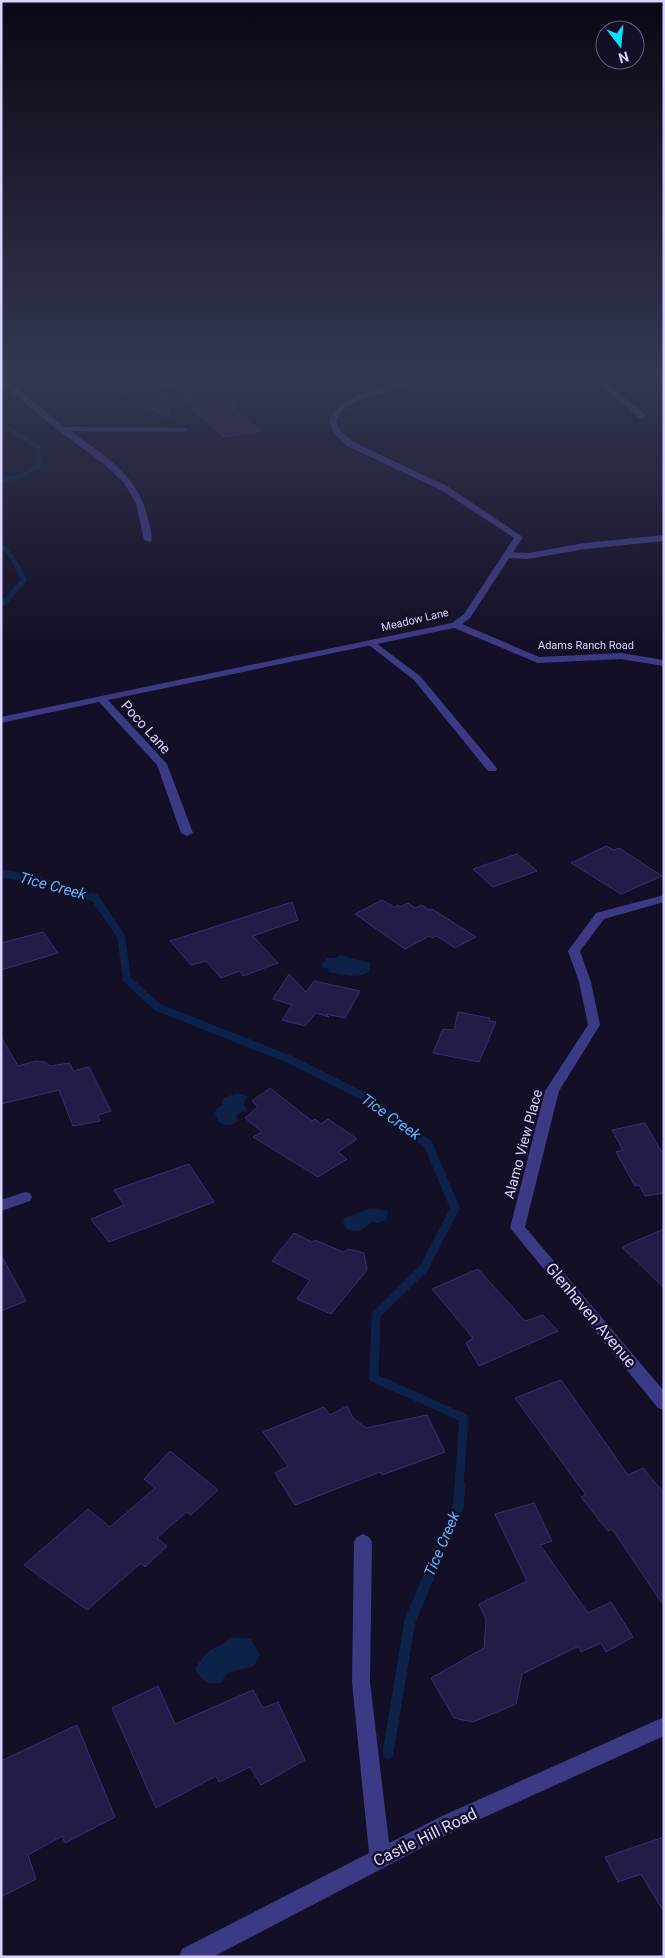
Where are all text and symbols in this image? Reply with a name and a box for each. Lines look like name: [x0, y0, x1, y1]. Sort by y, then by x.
north arrow: [595, 20, 645, 70]
text: N: [617, 48, 631, 67]
street label: Meadow Lane: [380, 606, 450, 634]
street label: Adams Ranch Road: [538, 639, 634, 652]
street label: Poco Lane: [118, 697, 174, 757]
water label: Tice Creek: [18, 868, 89, 904]
street label: Alamo View Place: [501, 1088, 545, 1200]
water label: Tice Creek: [358, 1090, 425, 1144]
street label: Glenhaven Avenue: [542, 1259, 640, 1371]
water label: Tice Creek: [420, 1508, 464, 1579]
street label: Castle Hill Road: [370, 1804, 480, 1870]

